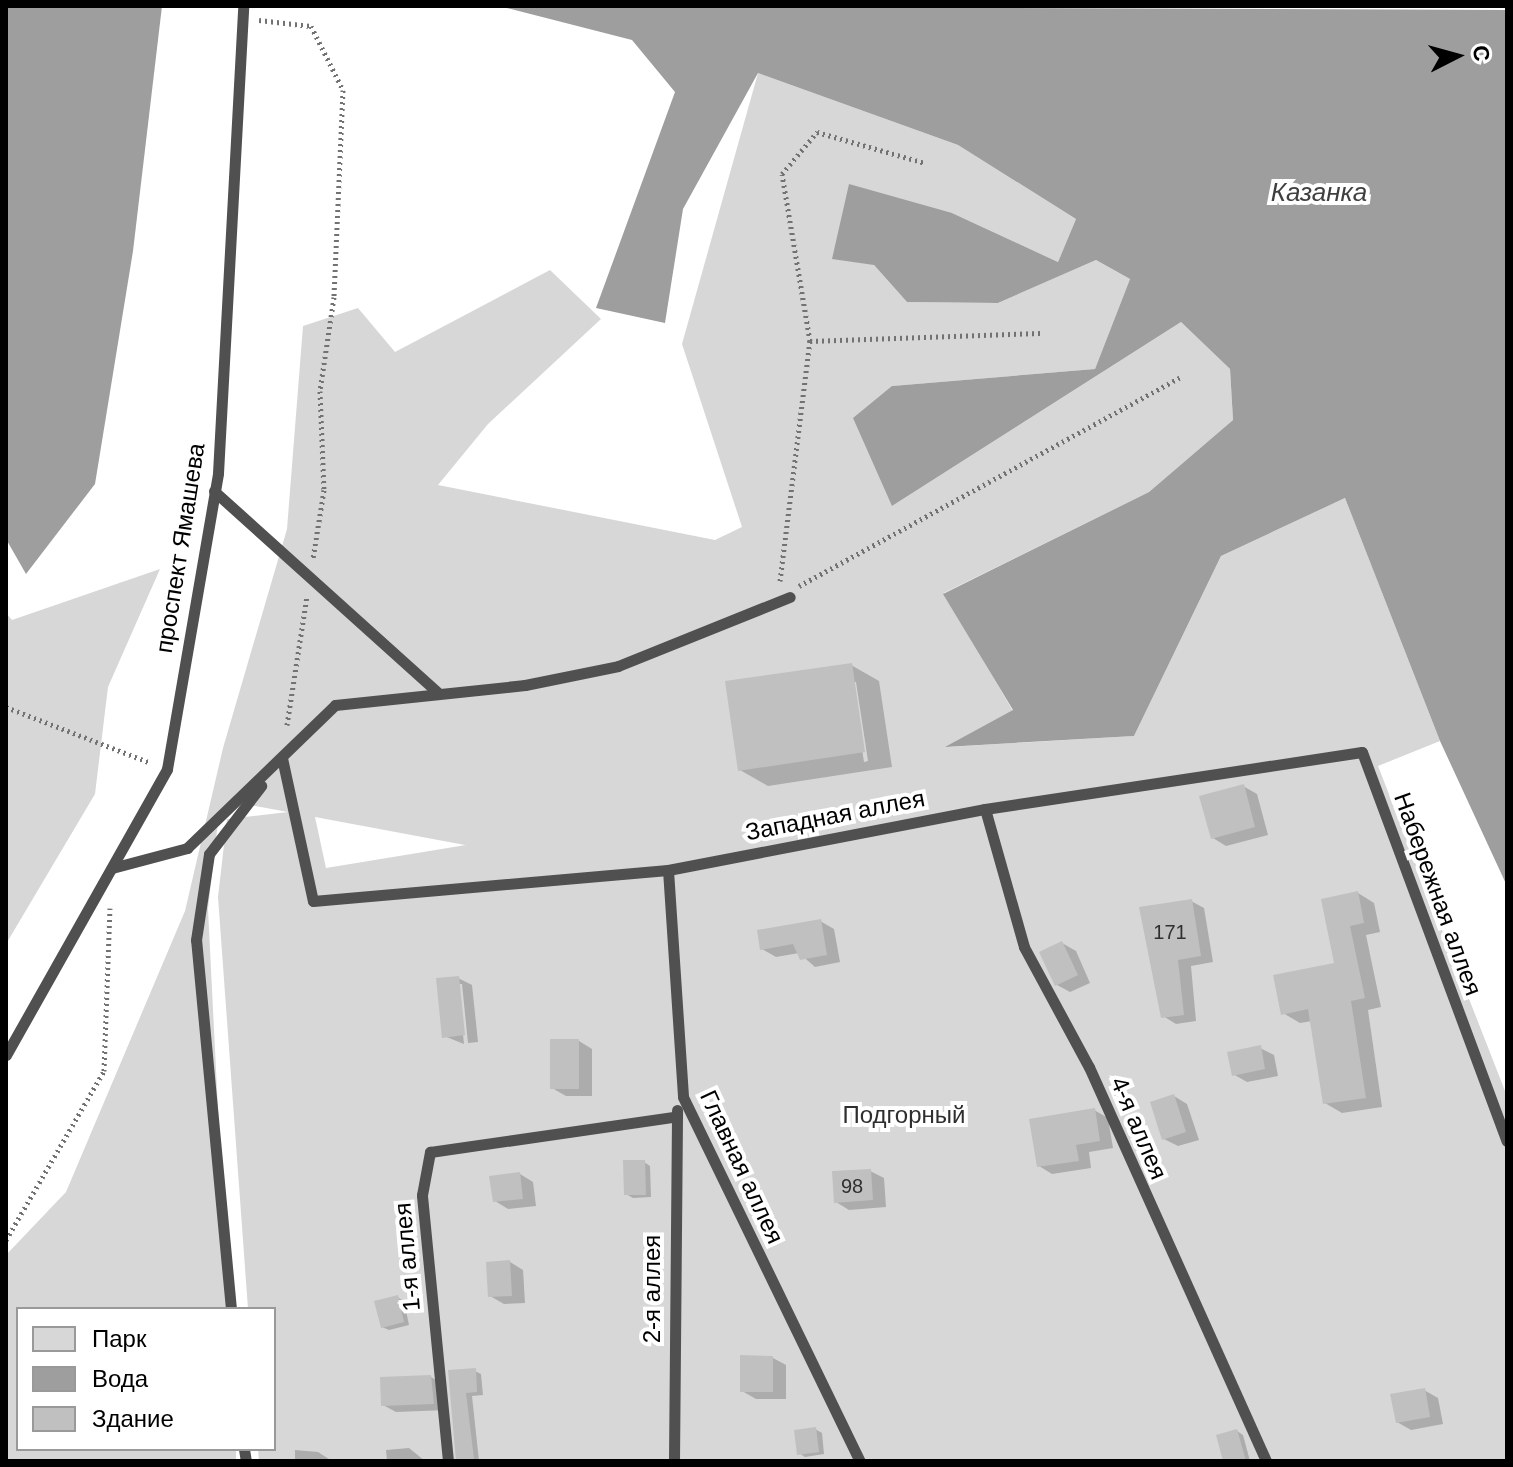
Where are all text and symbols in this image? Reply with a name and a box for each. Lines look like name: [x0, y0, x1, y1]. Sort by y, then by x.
north arrow: [1417, 16, 1497, 96]
text: С: [1468, 44, 1495, 63]
water label: Казанка: [1271, 177, 1367, 209]
street label: проспект Ямашева: [149, 441, 211, 655]
street label: Западная аллея: [743, 783, 927, 847]
street label: Набережная аллея: [1388, 789, 1488, 999]
house number: 171: [1153, 920, 1187, 944]
street label: 4-я аллея: [1105, 1072, 1173, 1184]
street label: Главная аллея: [694, 1086, 790, 1248]
park label: Подгорный: [843, 1101, 965, 1129]
house number: 98: [841, 1174, 863, 1198]
street label: 1-я аллея: [388, 1202, 426, 1312]
street label: 2-я аллея: [638, 1235, 666, 1343]
legend: [16, 1307, 276, 1451]
text: Парк: [92, 1325, 146, 1352]
text: Вода: [92, 1365, 148, 1392]
text: Здание: [92, 1405, 174, 1432]

